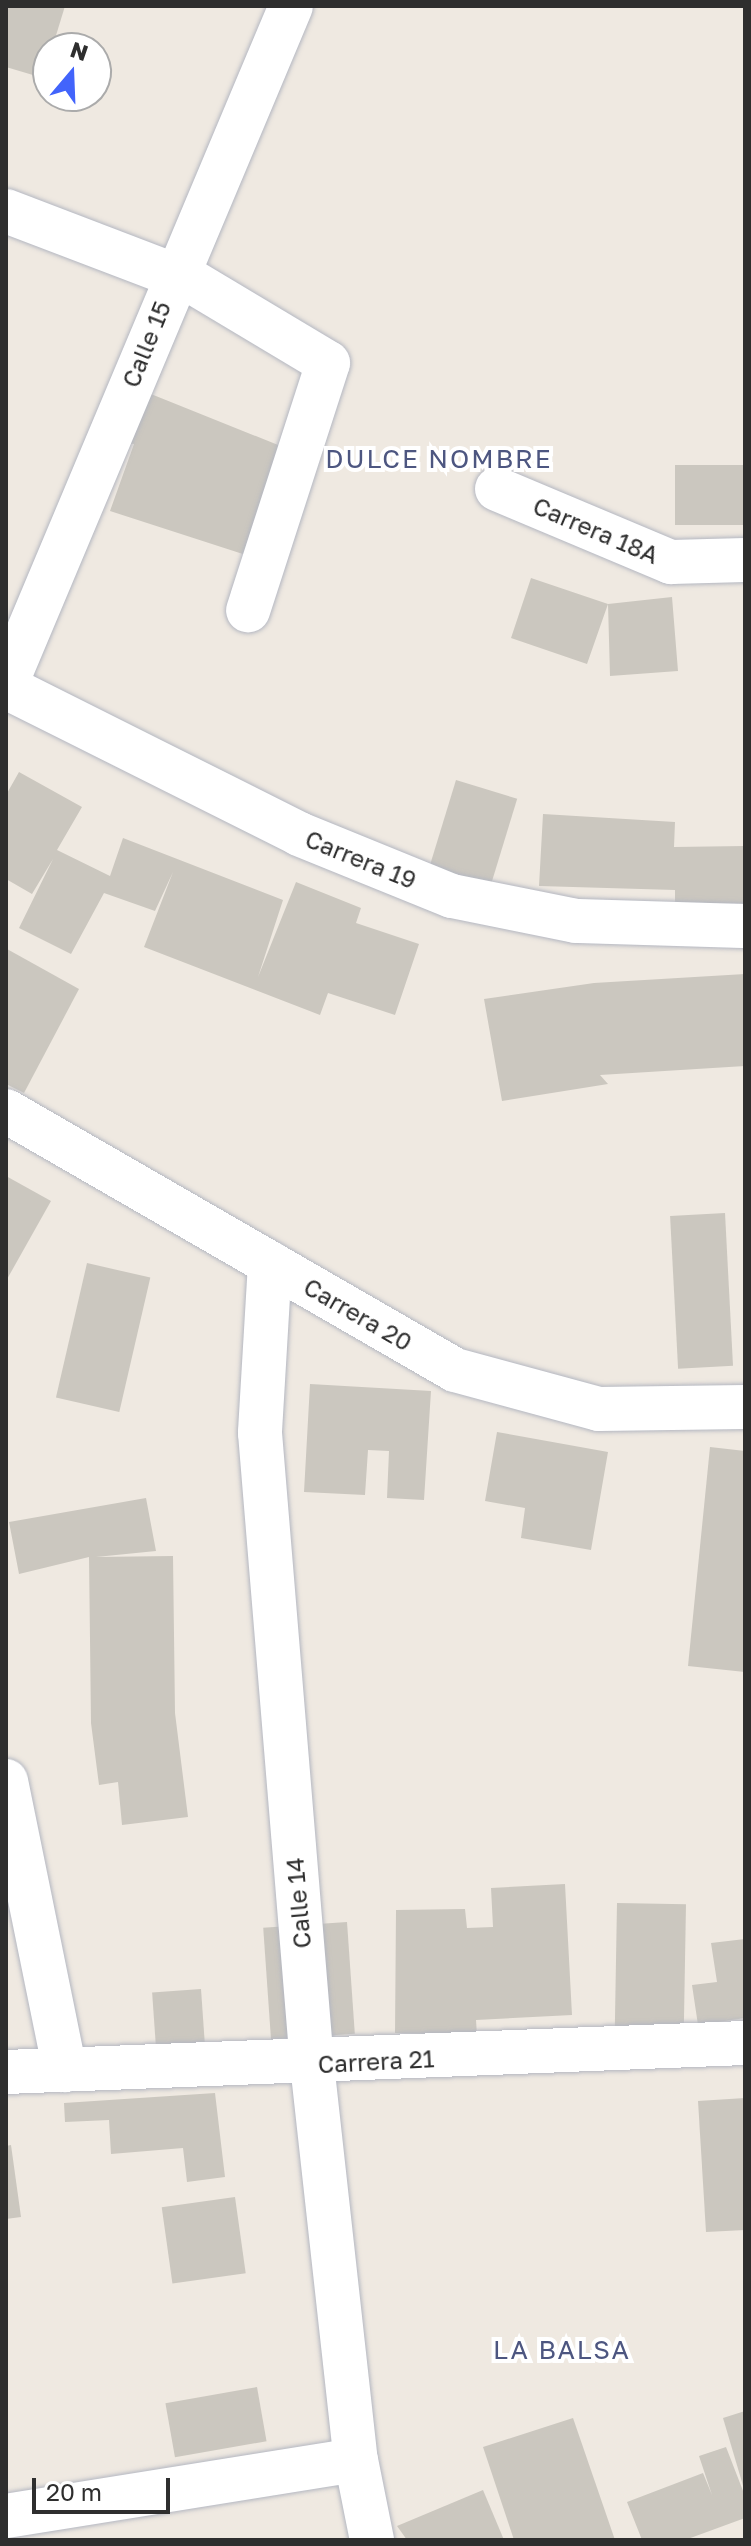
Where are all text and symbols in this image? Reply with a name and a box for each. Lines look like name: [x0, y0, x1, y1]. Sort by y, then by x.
north arrow: [32, 32, 112, 112]
text: N: [67, 35, 92, 66]
street label: Calle 15: [116, 297, 176, 391]
district label: DULCE NOMBRE: [325, 443, 553, 475]
street label: Carrera 18A: [529, 491, 663, 569]
street label: Carrera 19: [301, 824, 421, 894]
street label: Carrera 20: [299, 1272, 417, 1356]
street label: Calle 14: [280, 1856, 316, 1950]
street label: Carrera 21: [317, 2044, 435, 2078]
district label: LA BALSA: [493, 2334, 631, 2366]
scale bar: [36, 2462, 174, 2512]
text: 20 m: [46, 2477, 102, 2506]

